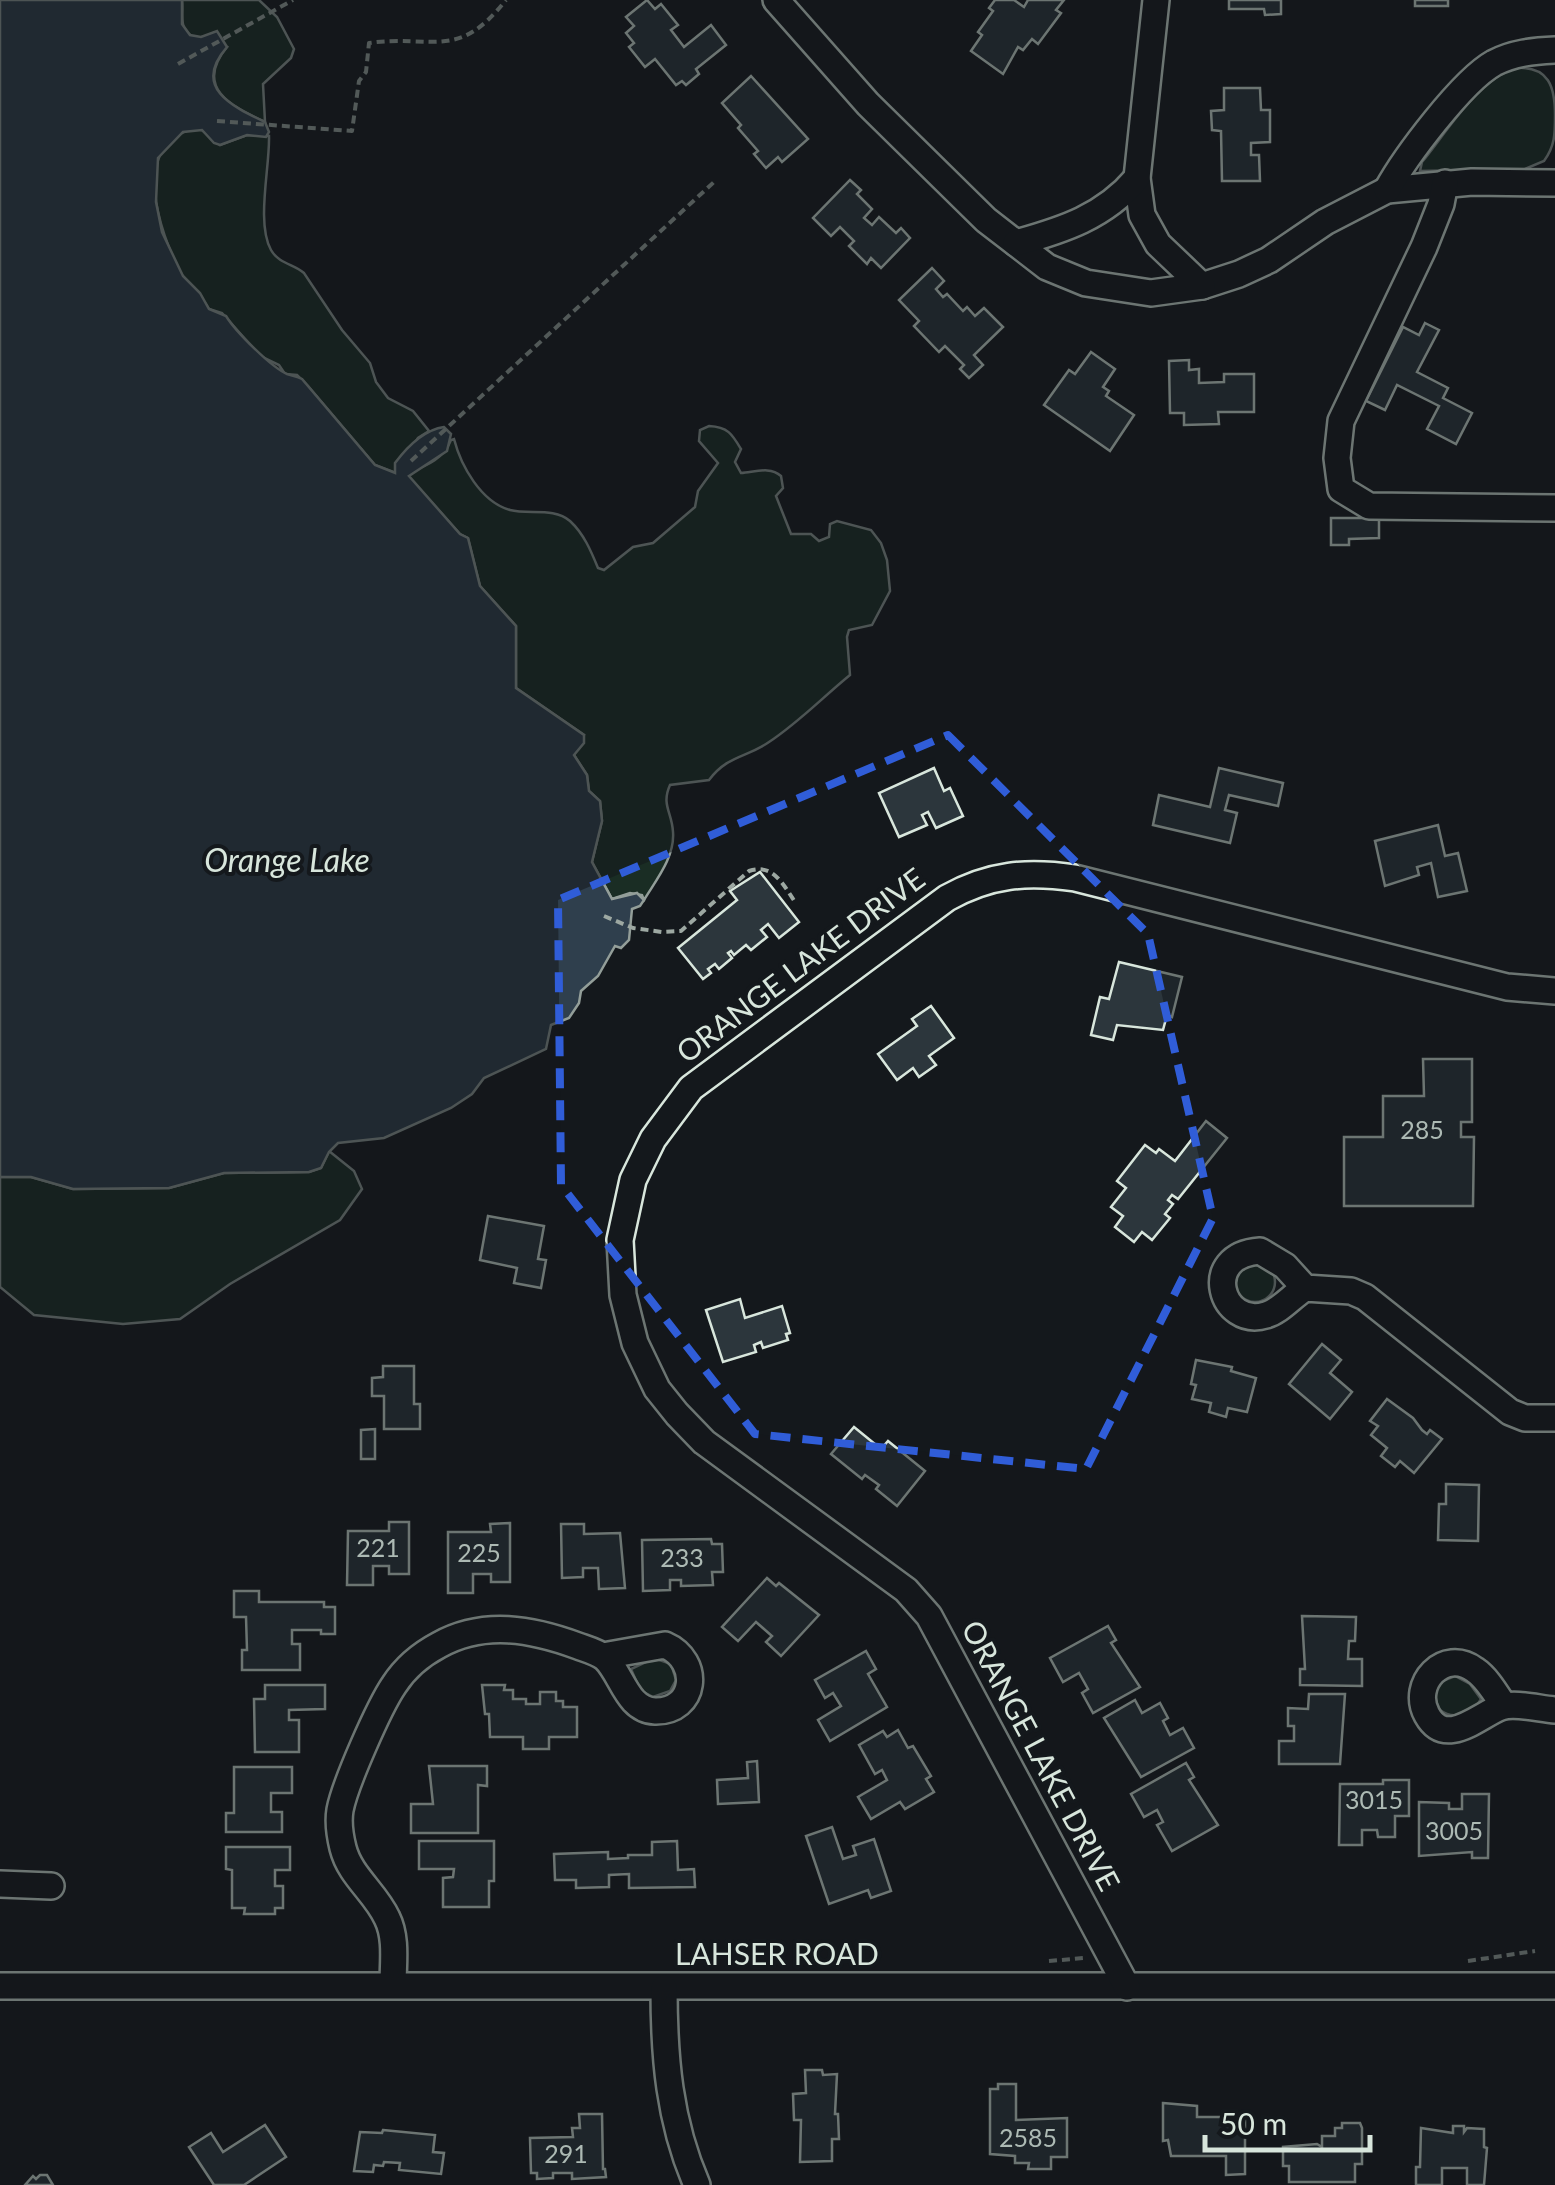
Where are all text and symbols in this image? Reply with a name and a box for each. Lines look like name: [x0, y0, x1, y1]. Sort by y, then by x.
water label: Orange Lake: [204, 840, 370, 879]
street label: ORANGE LAKE DRIVE: [669, 859, 931, 1069]
house number: 285: [1400, 1114, 1444, 1144]
house number: 221: [356, 1532, 400, 1562]
house number: 225: [457, 1537, 501, 1567]
house number: 233: [660, 1542, 704, 1572]
street label: ORANGE LAKE DRIVE: [955, 1614, 1128, 1896]
house number: 3015: [1345, 1784, 1403, 1814]
house number: 3005: [1425, 1815, 1483, 1845]
street label: LAHSER ROAD: [675, 1935, 879, 1971]
scale bar: [1205, 2090, 1370, 2152]
text: 50 m: [1220, 2105, 1287, 2141]
house number: 2585: [999, 2122, 1057, 2152]
house number: 291: [544, 2138, 588, 2168]

